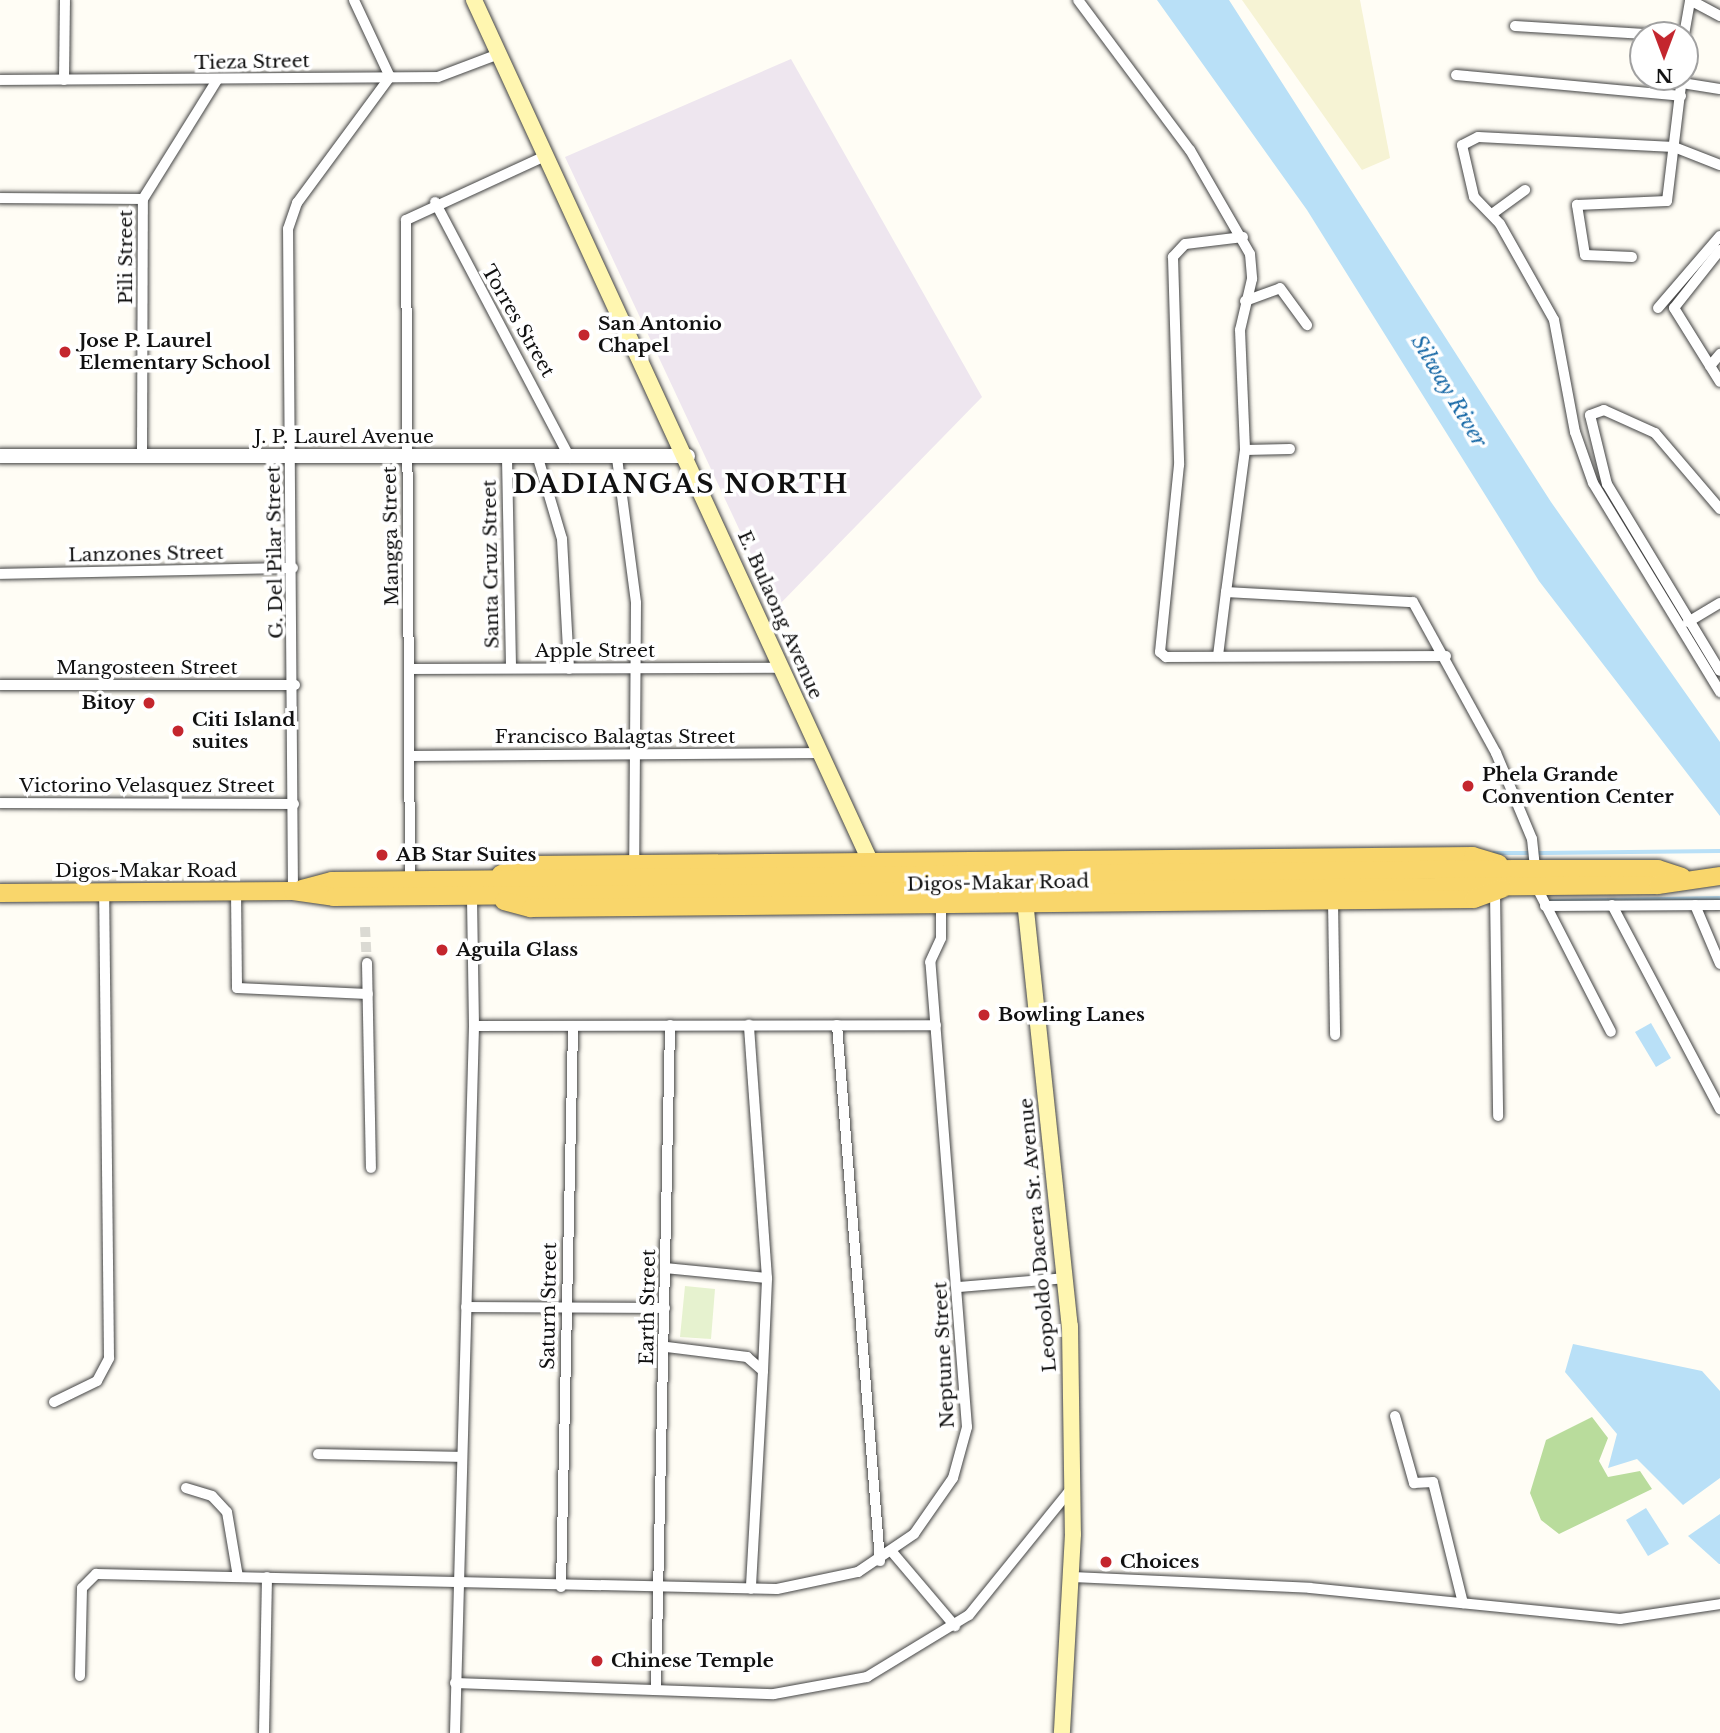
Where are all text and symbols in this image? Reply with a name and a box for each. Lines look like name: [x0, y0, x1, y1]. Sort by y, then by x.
north arrow: [1629, 21, 1699, 91]
street label: Tieza Street: [194, 50, 310, 74]
text: N: [1655, 64, 1673, 87]
street label: Pili Street: [115, 210, 137, 304]
street label: Torres Street: [477, 261, 559, 381]
place label: San Antonio Chapel: [598, 313, 723, 357]
marker: San Antonio Chapel: [576, 327, 592, 343]
place label: Jose P. Laurel Elementary School: [79, 330, 271, 374]
water label: Silway River: [1406, 330, 1492, 452]
marker: Jose P. Laurel Elementary School: [57, 344, 73, 360]
street label: J. P. Laurel Avenue: [254, 426, 434, 448]
street label: G. Del Pilar Street: [262, 465, 288, 639]
street label: Mangga Street: [378, 466, 404, 606]
district label: DADIANGAS NORTH: [515, 469, 847, 501]
street label: Santa Cruz Street: [478, 479, 504, 649]
street label: E. Bulaong Avenue: [732, 527, 828, 703]
street label: Lanzones Street: [68, 541, 224, 567]
street label: Apple Street: [535, 640, 655, 662]
street label: Mangosteen Street: [56, 657, 238, 679]
place label: Bitoy: [81, 692, 135, 714]
marker: Bitoy: [141, 695, 157, 711]
place label: Citi Island suites: [192, 709, 295, 753]
marker: Citi Island suites: [170, 723, 186, 739]
street label: Francisco Balagtas Street: [495, 726, 735, 748]
place label: Phela Grande Convention Center: [1482, 764, 1674, 808]
street label: Victorino Velasquez Street: [19, 775, 275, 797]
marker: Phela Grande Convention Center: [1460, 778, 1476, 794]
place label: AB Star Suites: [396, 844, 537, 866]
marker: AB Star Suites: [374, 847, 390, 863]
street label: Digos-Makar Road: [55, 860, 237, 882]
street label: Digos-Makar Road: [906, 870, 1090, 896]
place label: Aguila Glass: [456, 939, 578, 961]
marker: Aguila Glass: [434, 942, 450, 958]
place label: Bowling Lanes: [998, 1004, 1145, 1026]
marker: Bowling Lanes: [976, 1007, 992, 1023]
street label: Leopoldo Dacera Sr. Avenue: [1015, 1096, 1061, 1374]
street label: Saturn Street: [536, 1242, 562, 1370]
street label: Earth Street: [636, 1249, 660, 1365]
street label: Neptune Street: [929, 1281, 959, 1429]
place label: Choices: [1120, 1551, 1199, 1573]
marker: Choices: [1098, 1554, 1114, 1570]
place label: Chinese Temple: [611, 1650, 774, 1672]
marker: Chinese Temple: [589, 1653, 605, 1669]

